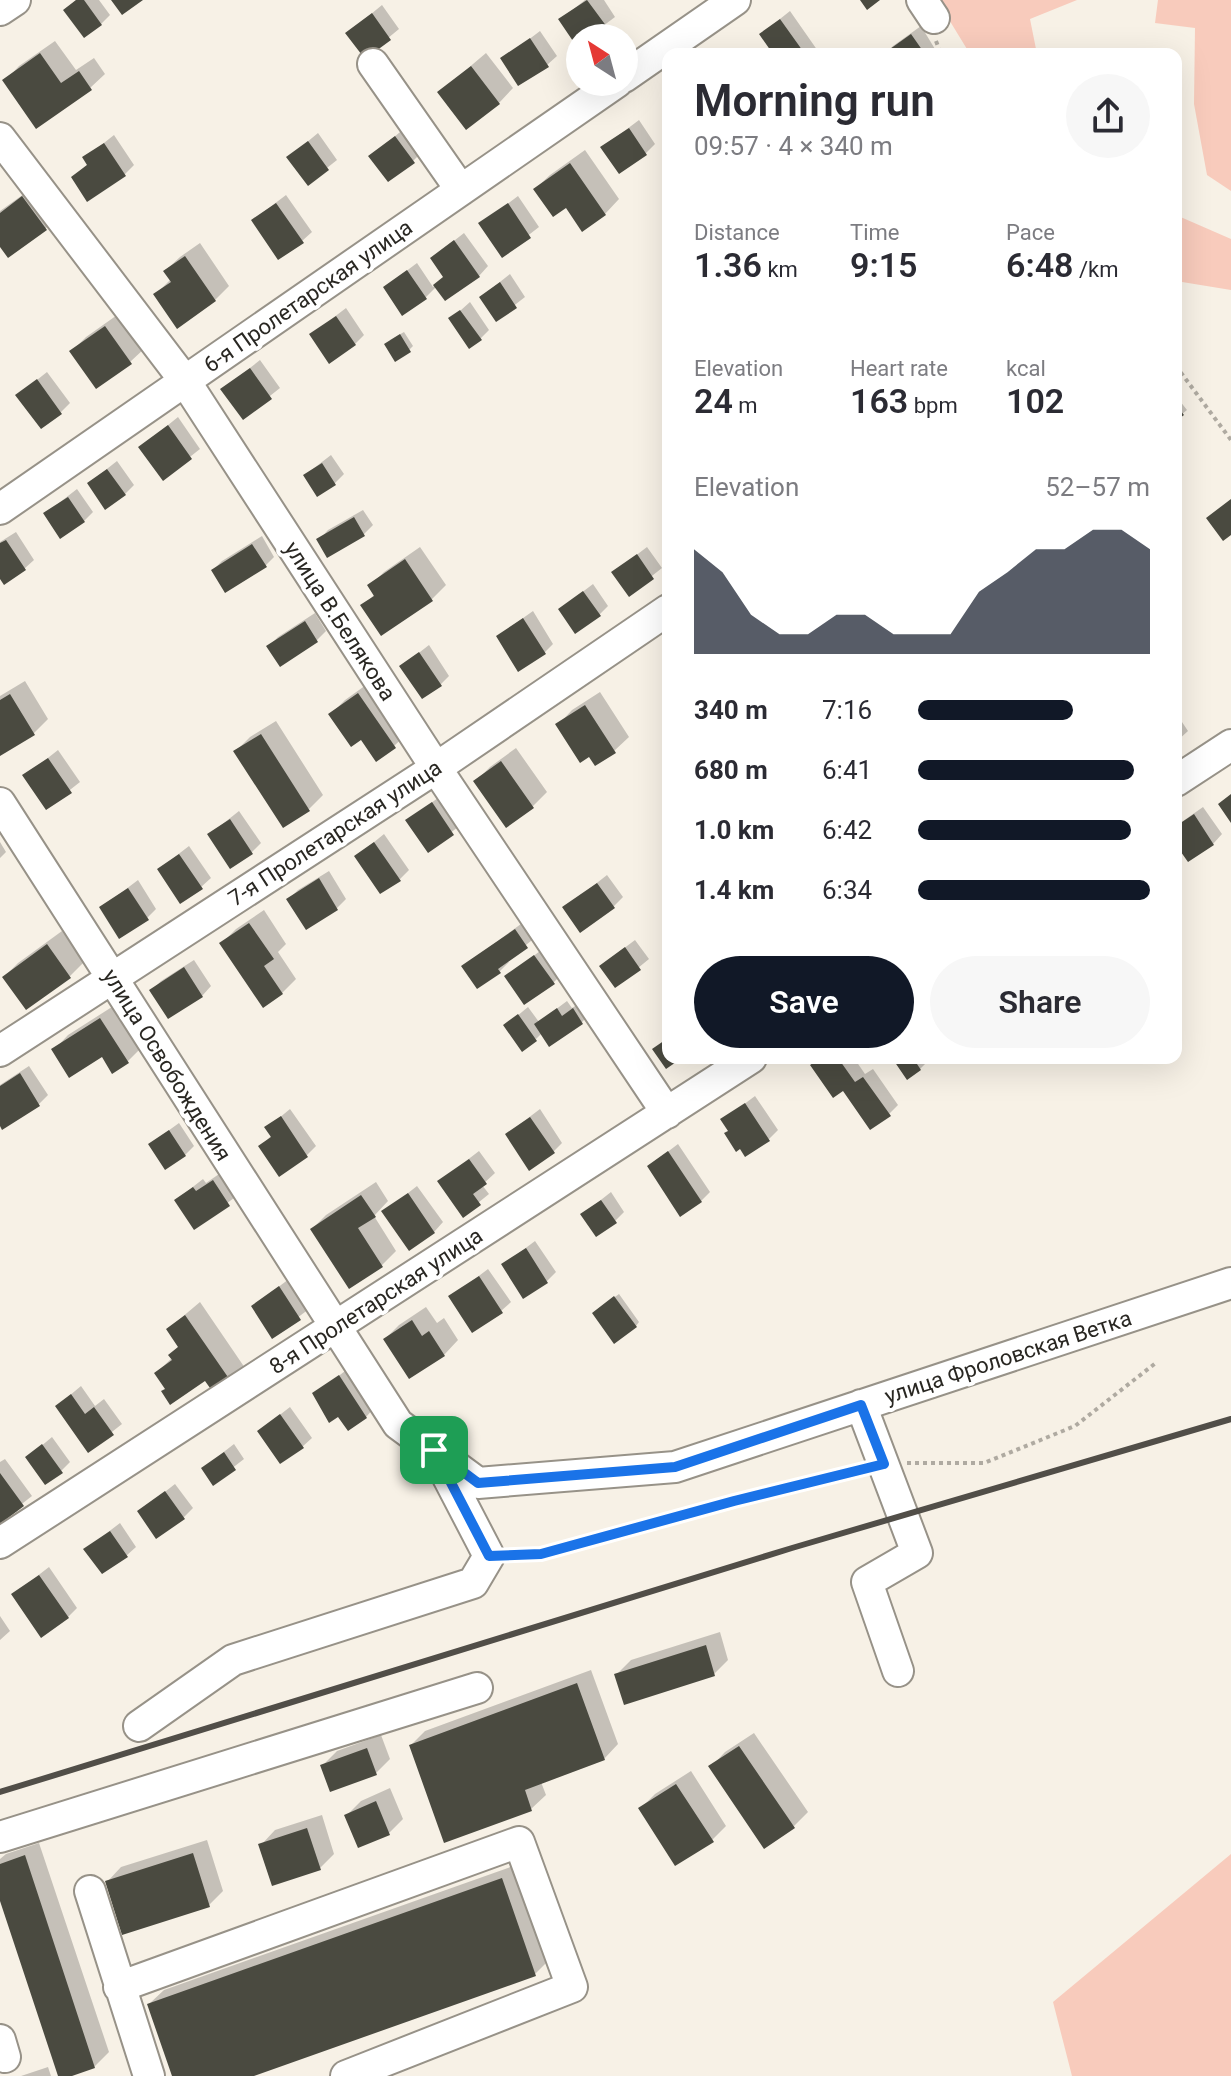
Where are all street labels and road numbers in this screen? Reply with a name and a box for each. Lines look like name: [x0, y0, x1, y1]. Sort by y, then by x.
street label: 6-я Пролетарская улица: [199, 214, 417, 378]
street label: улица В.Белякова: [279, 537, 401, 705]
street label: 7-я Пролетарская улица: [224, 755, 446, 911]
street label: улица Освобождения: [98, 965, 236, 1165]
street label: 8-я Пролетарская улица: [265, 1223, 487, 1379]
street label: улица Фроловская Ветка: [881, 1305, 1135, 1409]

